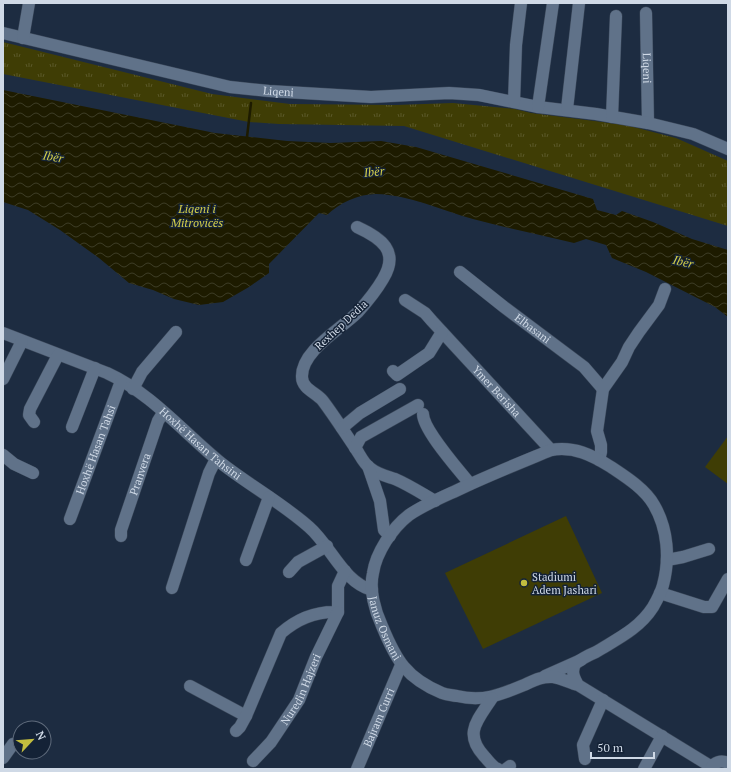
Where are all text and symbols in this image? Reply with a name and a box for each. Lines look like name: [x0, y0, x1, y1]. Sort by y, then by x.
street label: Liqeni: [640, 52, 654, 84]
street label: Liqeni: [262, 83, 294, 99]
water label: Ibër: [41, 147, 66, 166]
water label: Ibër: [362, 163, 386, 180]
water label: Liqeni i Mitrovicës: [170, 201, 223, 230]
water label: Ibër: [670, 252, 696, 272]
street label: Rexhep Dedia: [312, 297, 371, 353]
street label: Elbasani: [512, 310, 553, 347]
street label: Ymer Berisha: [470, 363, 524, 420]
street label: Hoxhë Hasan Tahsi: [73, 403, 119, 496]
street label: Hoxhë Hasan Tahsini: [157, 404, 244, 483]
street label: Pranvera: [126, 451, 154, 497]
place label: Stadiumi Adem Jashari: [532, 570, 597, 597]
marker: Stadiumi Adem Jashari: [519, 578, 529, 588]
street label: Januz Osmani: [366, 595, 404, 663]
street label: Nuredin Hajzeri: [277, 651, 324, 728]
street label: Bajram Curri: [360, 686, 397, 749]
north arrow: [12, 720, 52, 760]
text: N: [33, 729, 49, 743]
scale bar: [591, 734, 654, 760]
text: 50 m: [597, 740, 624, 755]

